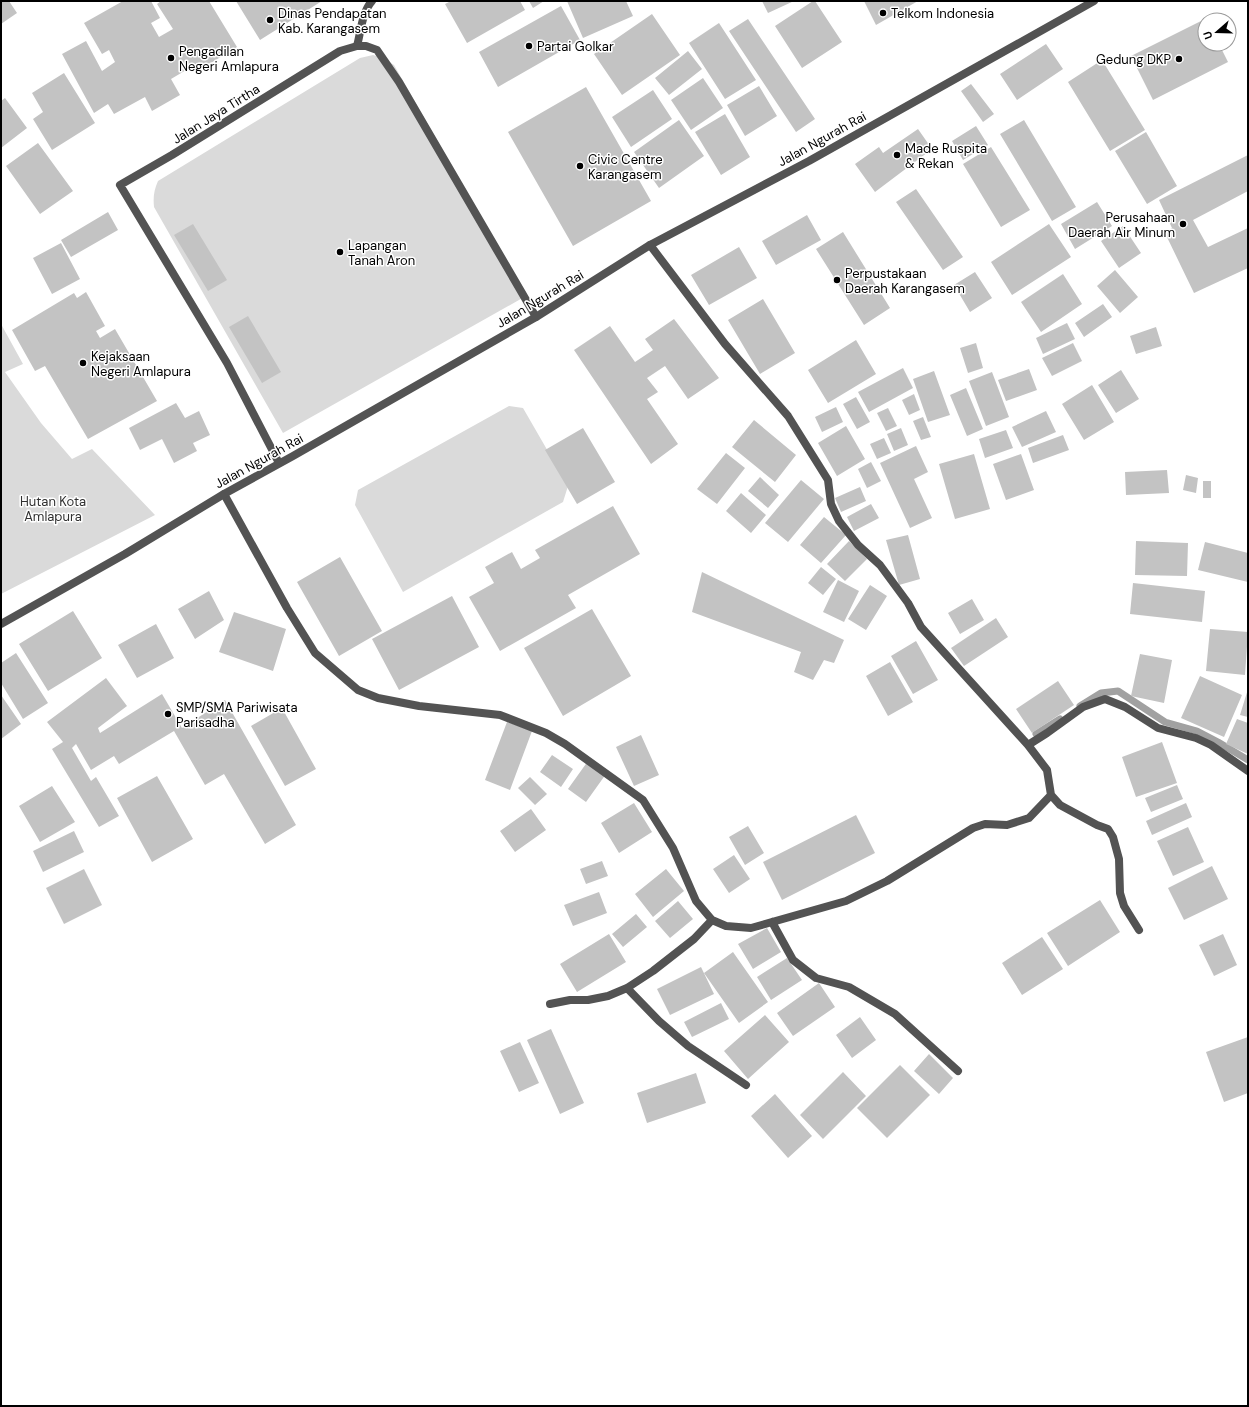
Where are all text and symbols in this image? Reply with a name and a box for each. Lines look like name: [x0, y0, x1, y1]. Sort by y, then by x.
place label: Dinas Pendapatan Kab. Karangasem: [278, 5, 386, 37]
place label: Telkom Indonesia: [891, 5, 994, 22]
marker: Telkom Indonesia: [878, 8, 888, 18]
north arrow: [1197, 12, 1237, 52]
marker: Dinas Pendapatan Kab. Karangasem: [265, 15, 275, 25]
text: U: [1200, 29, 1215, 41]
place label: Partai Golkar: [537, 38, 614, 55]
marker: Partai Golkar: [524, 41, 534, 51]
place label: Pengadilan Negeri Amlapura: [179, 43, 279, 75]
place label: Gedung DKP: [1096, 51, 1171, 68]
marker: Pengadilan Negeri Amlapura: [166, 53, 176, 63]
marker: Gedung DKP: [1174, 54, 1184, 64]
street label: Jalan Jaya Tirtha: [169, 80, 263, 148]
street label: Jalan Ngurah Rai: [775, 108, 869, 170]
place label: Made Ruspita & Rekan: [905, 140, 987, 172]
marker: Made Ruspita & Rekan: [892, 150, 902, 160]
place label: Civic Centre Karangasem: [588, 151, 663, 183]
marker: Civic Centre Karangasem: [575, 161, 585, 171]
place label: Perusahaan Daerah Air Minum: [1068, 209, 1175, 241]
marker: Perusahaan Daerah Air Minum: [1178, 219, 1188, 229]
place label: Lapangan Tanah Aron: [348, 237, 415, 269]
marker: Lapangan Tanah Aron: [335, 247, 345, 257]
place label: Perpustakaan Daerah Karangasem: [845, 265, 965, 297]
street label: Jalan Ngurah Rai: [493, 266, 587, 332]
marker: Perpustakaan Daerah Karangasem: [832, 275, 842, 285]
place label: Kejaksaan Negeri Amlapura: [91, 348, 191, 380]
marker: Kejaksaan Negeri Amlapura: [78, 358, 88, 368]
street label: Jalan Ngurah Rai: [212, 430, 306, 492]
park label: Hutan Kota Amlapura: [20, 493, 86, 525]
place label: SMP/SMA Pariwisata Parisadha: [176, 699, 298, 731]
marker: SMP/SMA Pariwisata Parisadha: [163, 709, 173, 719]

